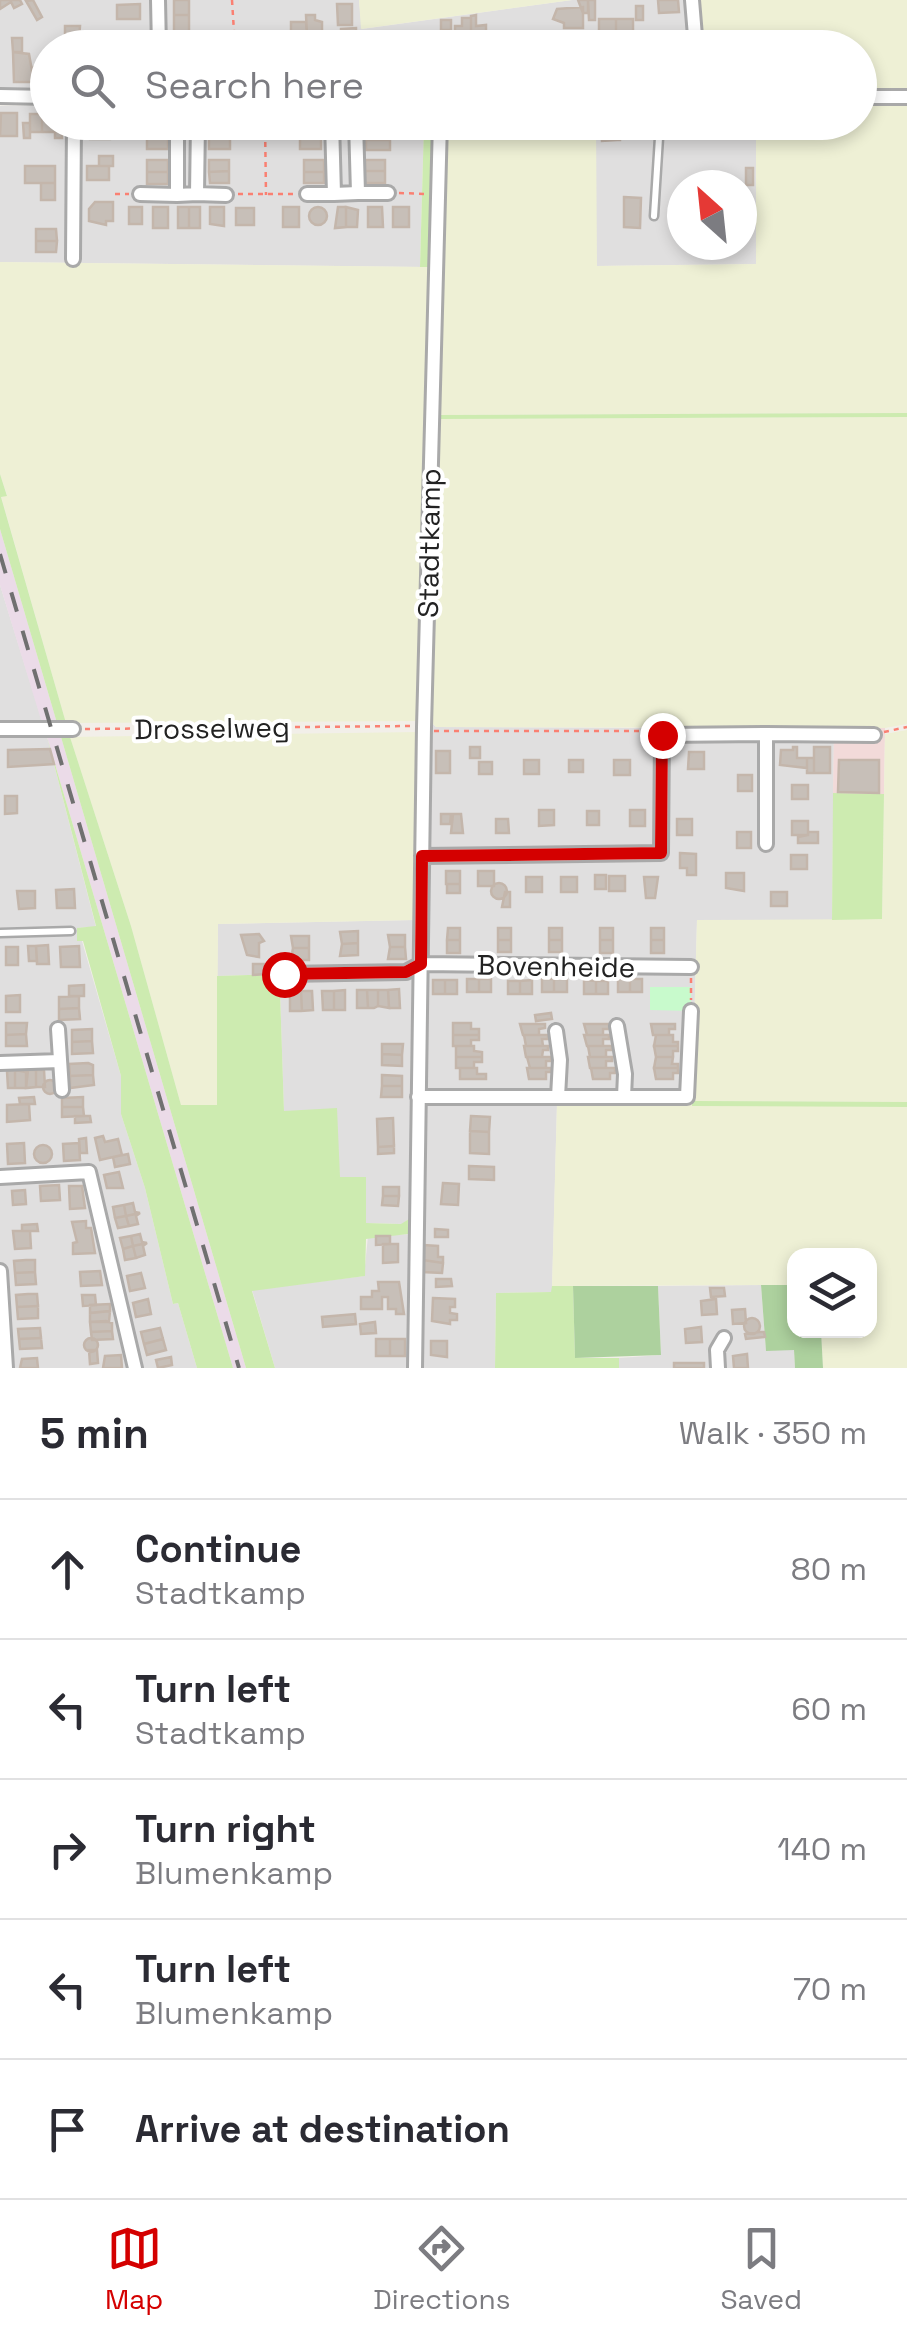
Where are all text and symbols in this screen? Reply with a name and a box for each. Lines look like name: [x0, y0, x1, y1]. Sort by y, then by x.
search box: [30, 30, 877, 140]
icon: search: [65, 58, 120, 113]
text: Search here: [145, 61, 364, 109]
north arrow: [667, 170, 757, 260]
street label: Stadtkamp: [410, 468, 448, 618]
street label: Drosselweg: [134, 709, 290, 747]
route end: [640, 713, 686, 759]
street label: Bovenheide: [476, 947, 636, 985]
route start: [262, 952, 308, 998]
map controls: [787, 1248, 877, 1338]
button: layers: [787, 1248, 877, 1338]
text: 5 min: [40, 1407, 149, 1460]
text: Walk · 350 m: [679, 1413, 867, 1453]
text: Continue: [135, 1525, 301, 1573]
icon: ahead: [40, 1542, 95, 1597]
text: 80 m: [791, 1549, 867, 1589]
text: Stadtkamp: [135, 1573, 306, 1613]
text: Turn left: [135, 1665, 291, 1713]
icon: left: [40, 1682, 95, 1737]
text: 60 m: [791, 1689, 867, 1729]
text: Stadtkamp: [135, 1713, 306, 1753]
text: Turn right: [135, 1805, 316, 1853]
icon: right: [40, 1822, 95, 1877]
text: 140 m: [777, 1829, 867, 1869]
text: Blumenkamp: [135, 1853, 333, 1893]
text: Turn left: [135, 1945, 291, 1993]
icon: left: [40, 1962, 95, 2017]
text: 70 m: [793, 1969, 867, 2009]
text: Blumenkamp: [135, 1993, 333, 2033]
icon: arrive: [40, 2102, 95, 2157]
text: Arrive at destination: [135, 2105, 510, 2153]
tab: Map: [105, 2221, 163, 2317]
tab: Directions: [373, 2221, 510, 2317]
tab: Saved: [720, 2221, 802, 2317]

